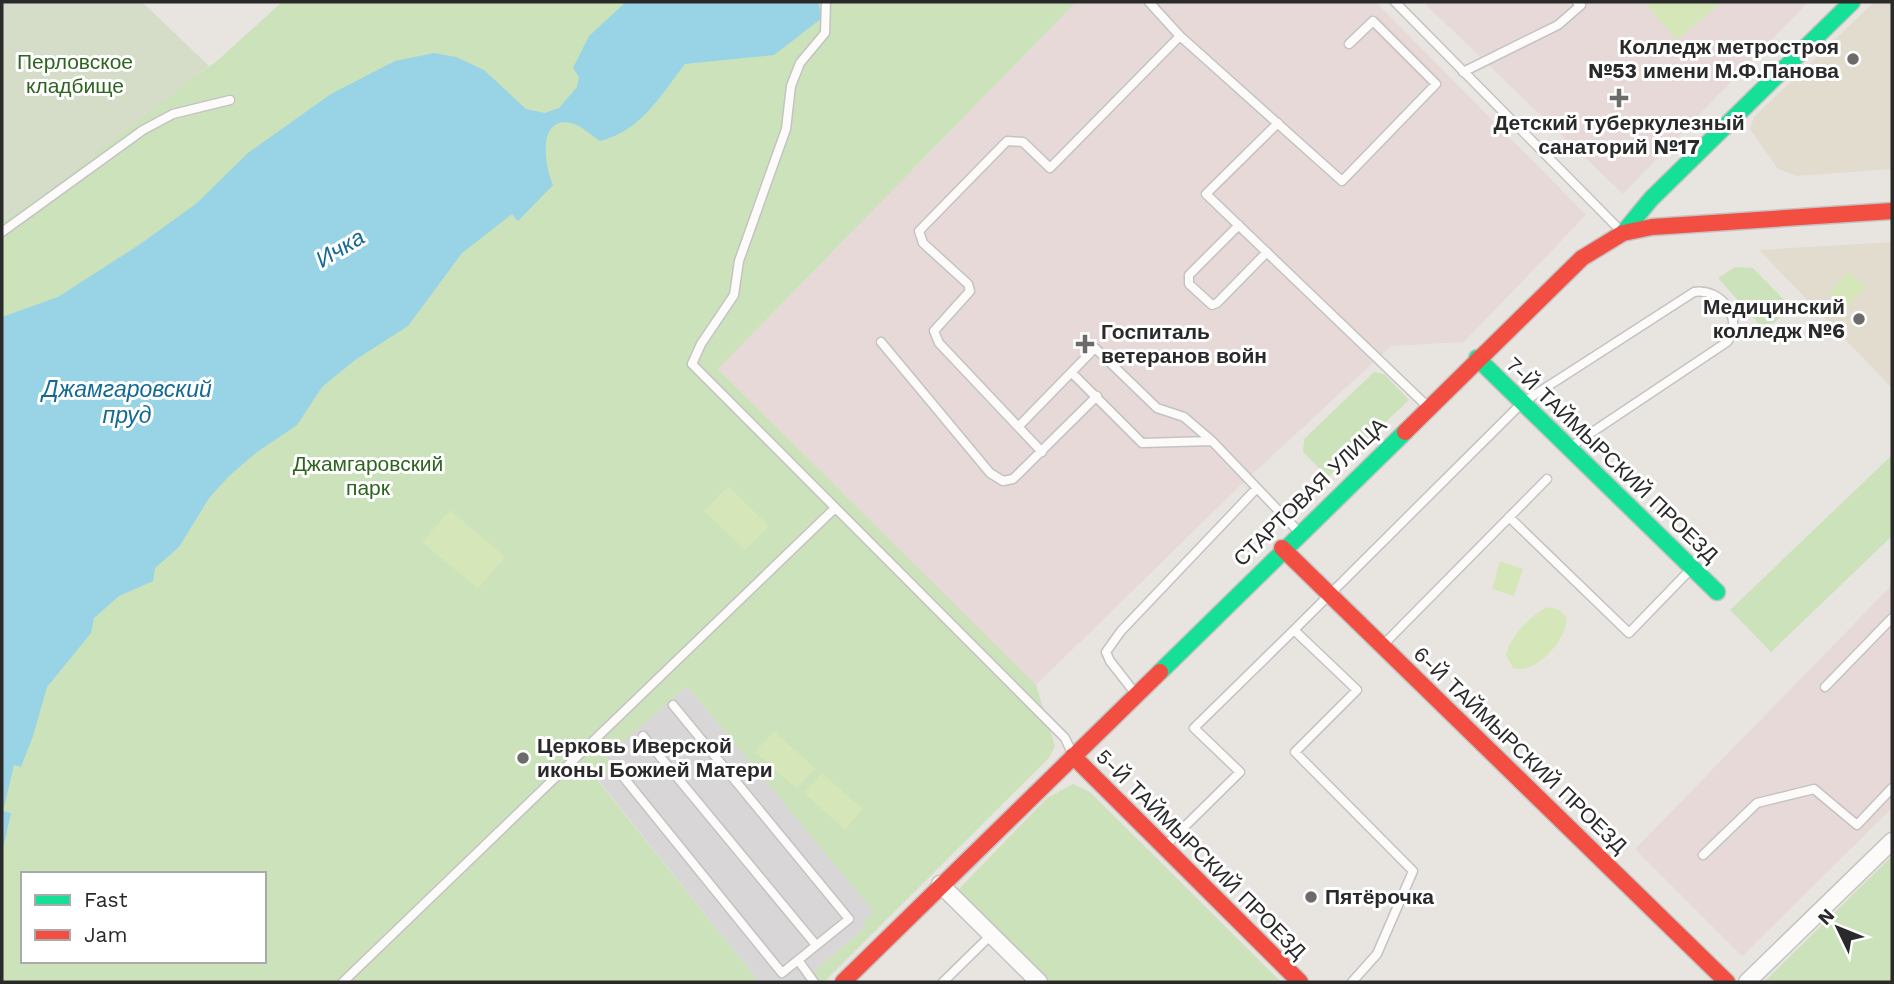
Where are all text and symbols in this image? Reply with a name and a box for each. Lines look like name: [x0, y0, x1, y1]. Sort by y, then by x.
place label: Колледж метростроя №53 имени М.Ф.Панова: [1588, 34, 1839, 83]
park label: Перловское кладбище: [17, 49, 133, 98]
marker: Колледж метростроя №53 имени М.Ф.Панова: [1845, 51, 1861, 67]
marker: Детский туберкулезный санаторий №17: [1609, 88, 1629, 108]
place label: Детский туберкулезный санаторий №17: [1493, 110, 1745, 159]
water label: Ичка: [311, 223, 370, 273]
place label: Медицинский колледж №6: [1703, 294, 1845, 343]
marker: Медицинский колледж №6: [1851, 311, 1867, 327]
place label: Госпиталь ветеранов войн: [1101, 319, 1267, 368]
marker: Госпиталь ветеранов войн: [1075, 334, 1095, 354]
street label: 7-Й ТАЙМЫРСКИЙ ПРОЕЗД: [1501, 352, 1724, 568]
water label: Джамгаровский пруд: [39, 376, 212, 429]
street label: СТАРТОВАЯ УЛИЦА: [1228, 412, 1391, 571]
park label: Джамгаровский парк: [293, 451, 443, 500]
street label: 6-Й ТАЙМЫРСКИЙ ПРОЕЗД: [1408, 641, 1632, 858]
place label: Церковь Иверской иконы Божией Матери: [537, 733, 773, 782]
street label: 5-Й ТАЙМЫРСКИЙ ПРОЕЗД: [1091, 744, 1311, 964]
marker: Церковь Иверской иконы Божией Матери: [515, 750, 531, 766]
legend: [21, 872, 266, 963]
place label: Пятёрочка: [1325, 884, 1434, 909]
text: Fast: [84, 887, 128, 912]
marker: Пятёрочка: [1303, 889, 1319, 905]
north arrow: [1803, 893, 1873, 963]
text: N: [1813, 904, 1839, 930]
text: Jam: [84, 922, 127, 947]

